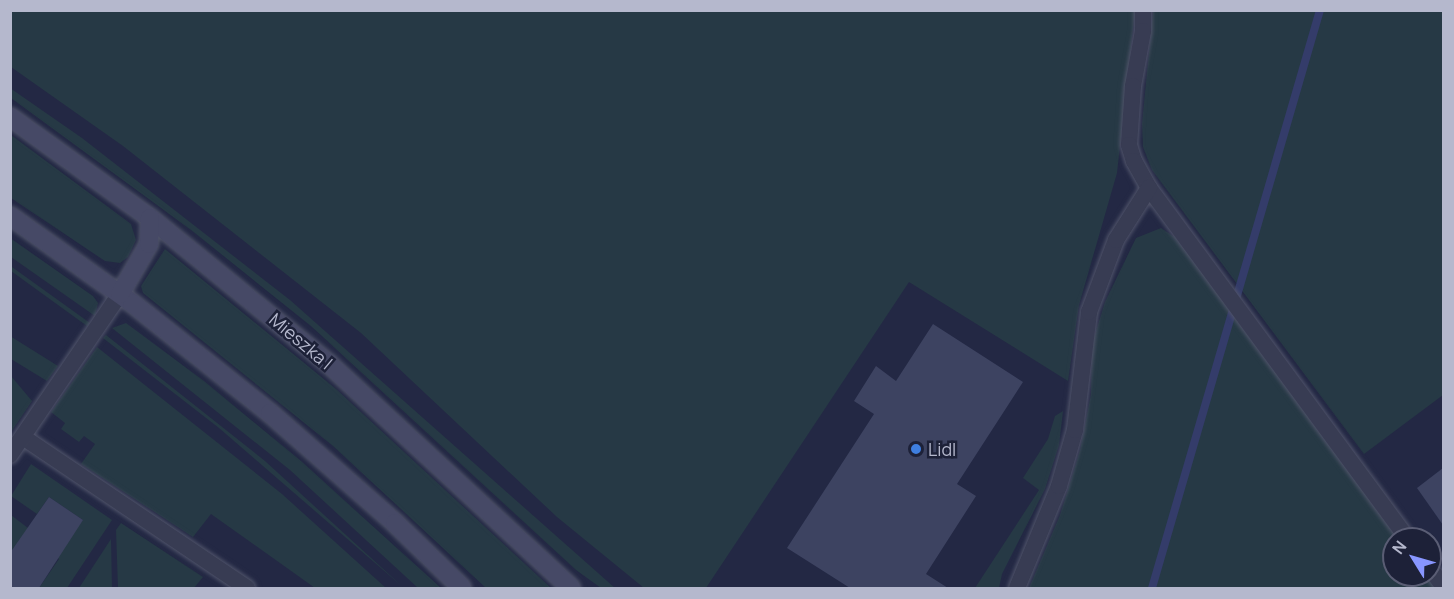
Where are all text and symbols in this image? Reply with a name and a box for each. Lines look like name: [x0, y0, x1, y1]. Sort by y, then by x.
street label: Mieszka I: [265, 308, 337, 374]
place label: Lidl: [928, 438, 956, 460]
marker: Lidl: [909, 442, 923, 456]
north arrow: [1382, 527, 1442, 587]
text: N: [1387, 536, 1411, 559]

